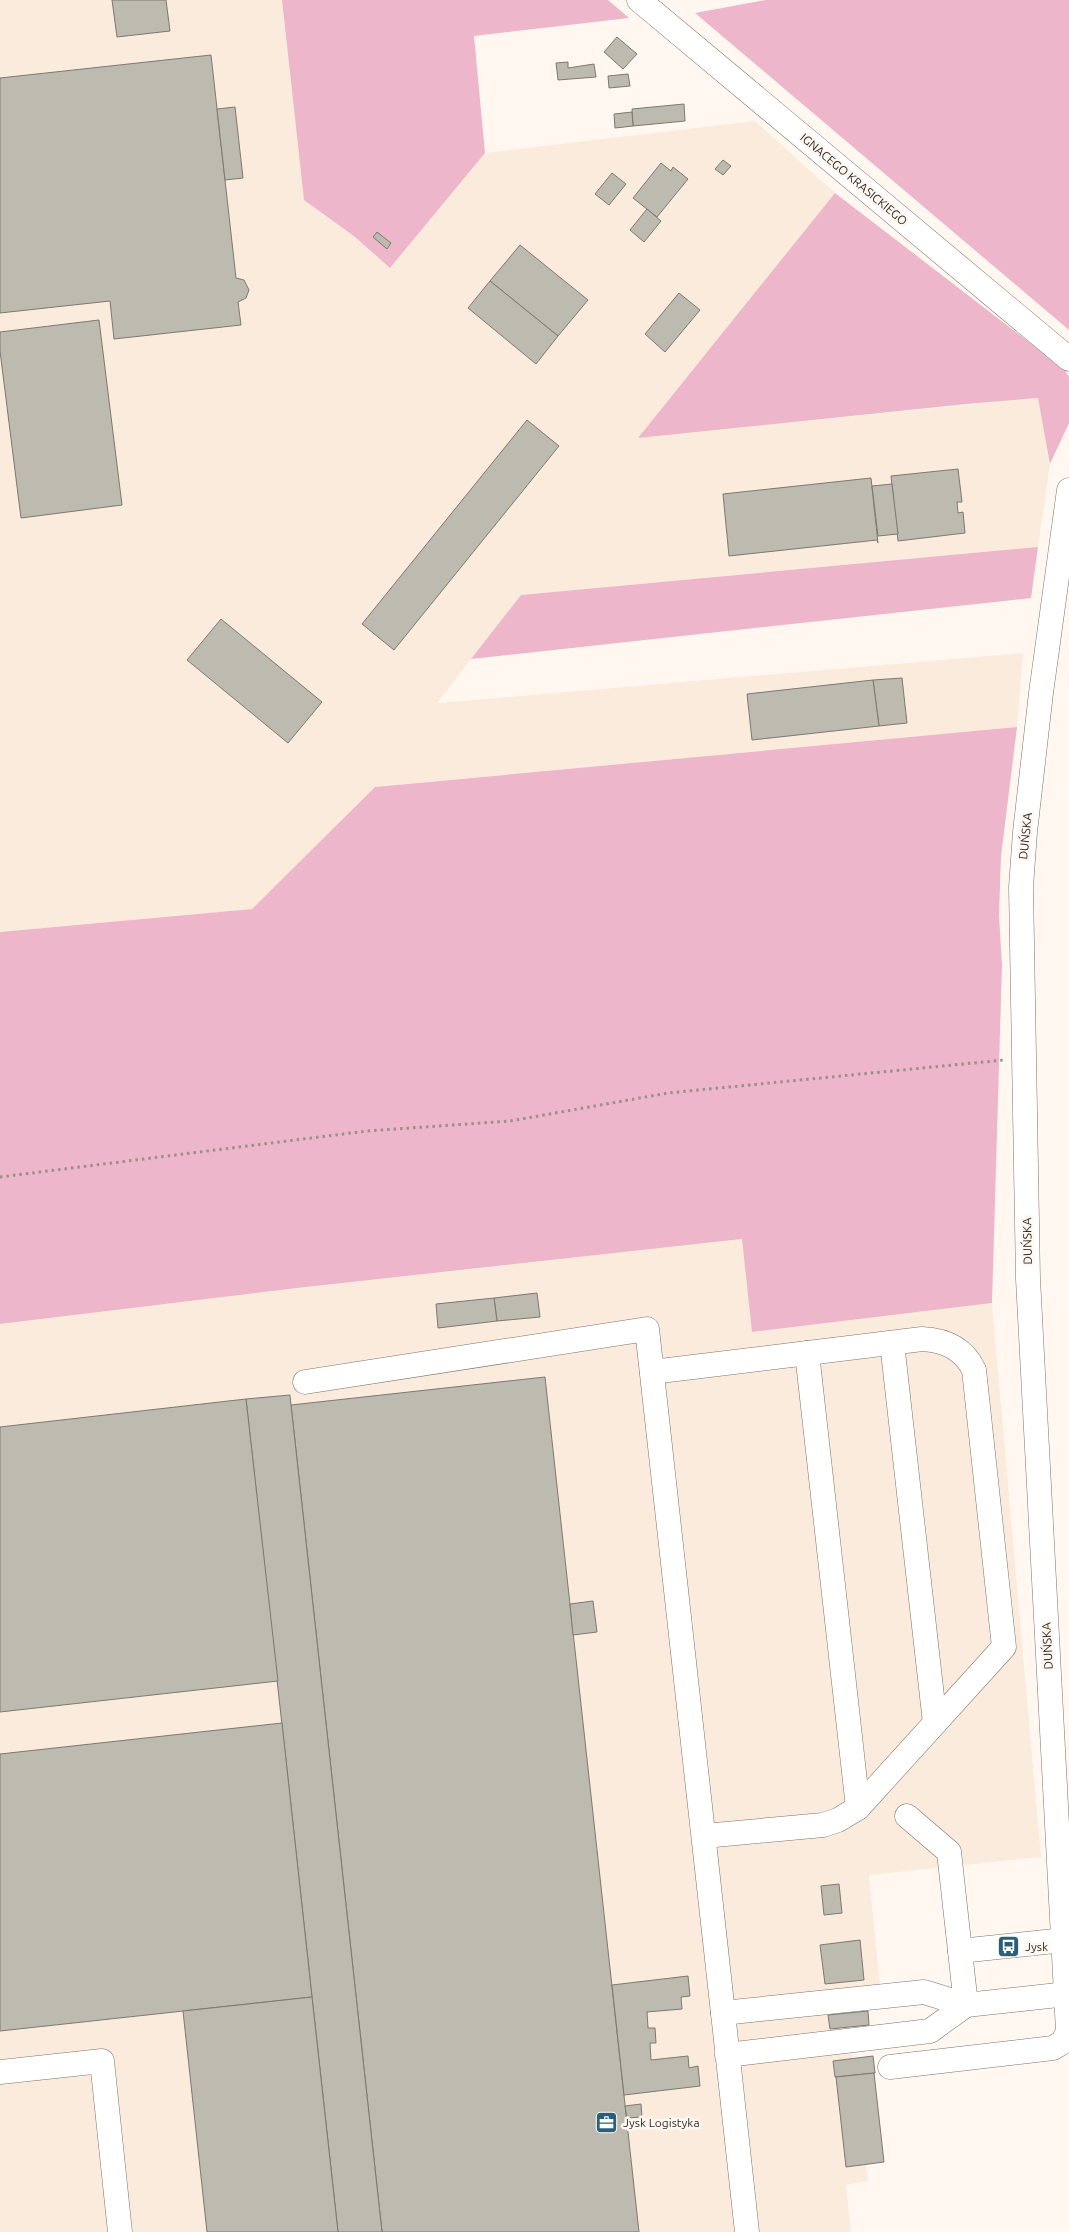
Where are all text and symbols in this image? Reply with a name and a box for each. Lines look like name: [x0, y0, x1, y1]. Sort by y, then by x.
street label: IGNACEGO KRASICKIEGO: [798, 131, 910, 227]
street label: DUŃSKA: [1016, 812, 1034, 860]
street label: DUŃSKA: [1020, 1217, 1034, 1265]
street label: DUŃSKA: [1039, 1622, 1055, 1670]
bus stop icon: Jysk: [997, 1934, 1021, 1958]
place label: Jysk: [1025, 1940, 1048, 1953]
office icon: Jysk Logistyka: [595, 2110, 619, 2134]
place label: Jysk Logistyka: [623, 2116, 700, 2129]

